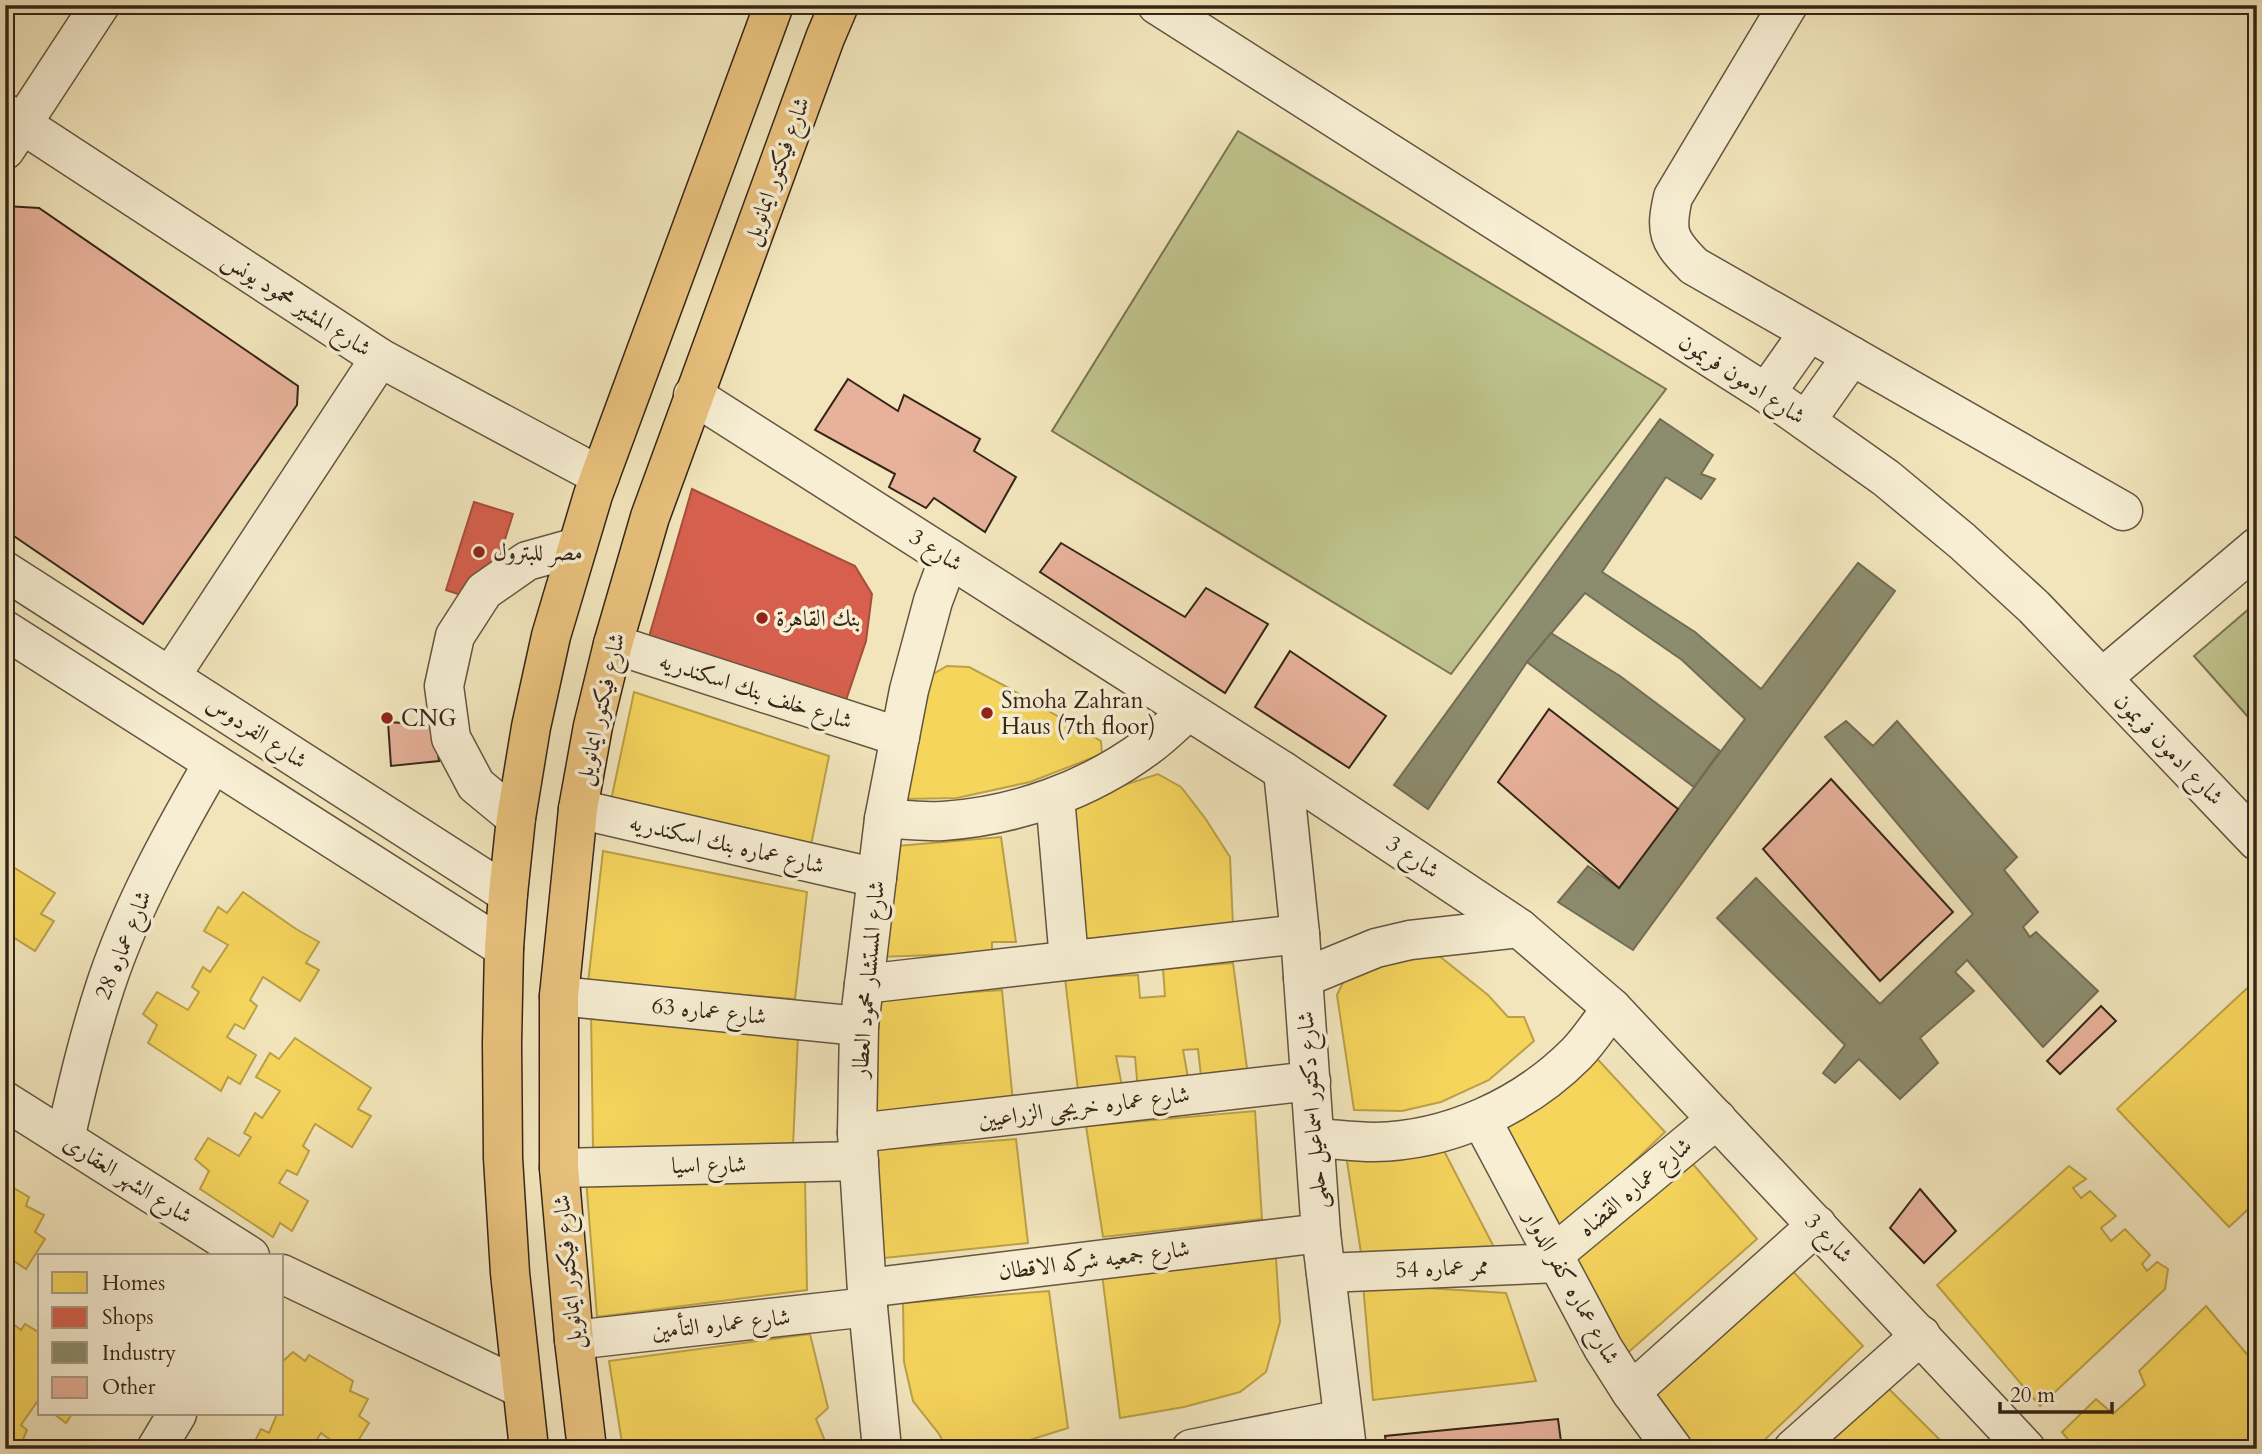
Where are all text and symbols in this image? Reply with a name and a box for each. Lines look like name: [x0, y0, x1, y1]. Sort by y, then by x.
street label: شارع فيكتور ايمانويل: [735, 93, 821, 251]
street label: شارع المشير محمود يونس: [214, 244, 377, 367]
street label: شارع ادمون فريمون: [1670, 326, 1811, 435]
street label: شارع 3: [901, 521, 969, 582]
place label: مصر للبترول: [493, 537, 583, 568]
marker: مصر للبترول: [471, 544, 487, 560]
place label: بنك القاهرة: [776, 603, 860, 634]
marker: بنك القاهرة: [754, 610, 770, 626]
street label: شارع فيكتور ايمانويل: [567, 630, 636, 789]
street label: شارع خلف بنك اسكندريه: [654, 645, 857, 741]
place label: Smoha Zahran Haus (7th floor): [1001, 685, 1155, 742]
street label: شارع ادمون فريمون: [2104, 686, 2231, 815]
street label: شارع الفردوس: [199, 688, 313, 779]
place label: CNG: [401, 703, 456, 734]
marker: Smoha Zahran Haus (7th floor): [979, 705, 995, 721]
marker: CNG: [379, 710, 395, 726]
street label: شارع عماره بنك اسكندريه: [626, 806, 828, 885]
street label: شارع 3: [1378, 828, 1446, 889]
street label: شارع المستشار محمود العطار: [844, 879, 896, 1081]
street label: شارع عماره 28: [87, 886, 163, 1006]
street label: شارع عماره 63: [650, 990, 768, 1036]
street label: شارع دكتور اسماعيل حلمى: [1290, 1010, 1338, 1210]
street label: شارع عماره خريجى الزراعيين: [976, 1079, 1192, 1139]
street label: شارع الشهر العقارى: [55, 1127, 198, 1234]
street label: شارع عماره القضاه: [1572, 1130, 1701, 1247]
street label: شارع اسيا: [671, 1149, 747, 1185]
street label: شارع فيكتور ايمانويل: [546, 1193, 594, 1351]
street label: شارع عماره كفر الدوار: [1512, 1202, 1627, 1372]
street label: شارع 3: [1795, 1206, 1860, 1272]
street label: شارع جمعيه شركه الاقطان: [996, 1233, 1192, 1291]
street label: ممر عماره 54: [1395, 1251, 1489, 1285]
legend: [38, 1254, 284, 1416]
text: Homes: [102, 1269, 165, 1298]
street label: شارع عماره التأمين: [650, 1300, 792, 1351]
text: Shops: [102, 1303, 154, 1332]
text: Industry: [102, 1339, 176, 1368]
scale bar: [2000, 1370, 2112, 1414]
text: Other: [102, 1373, 156, 1402]
text: 20 m: [2010, 1381, 2055, 1410]

